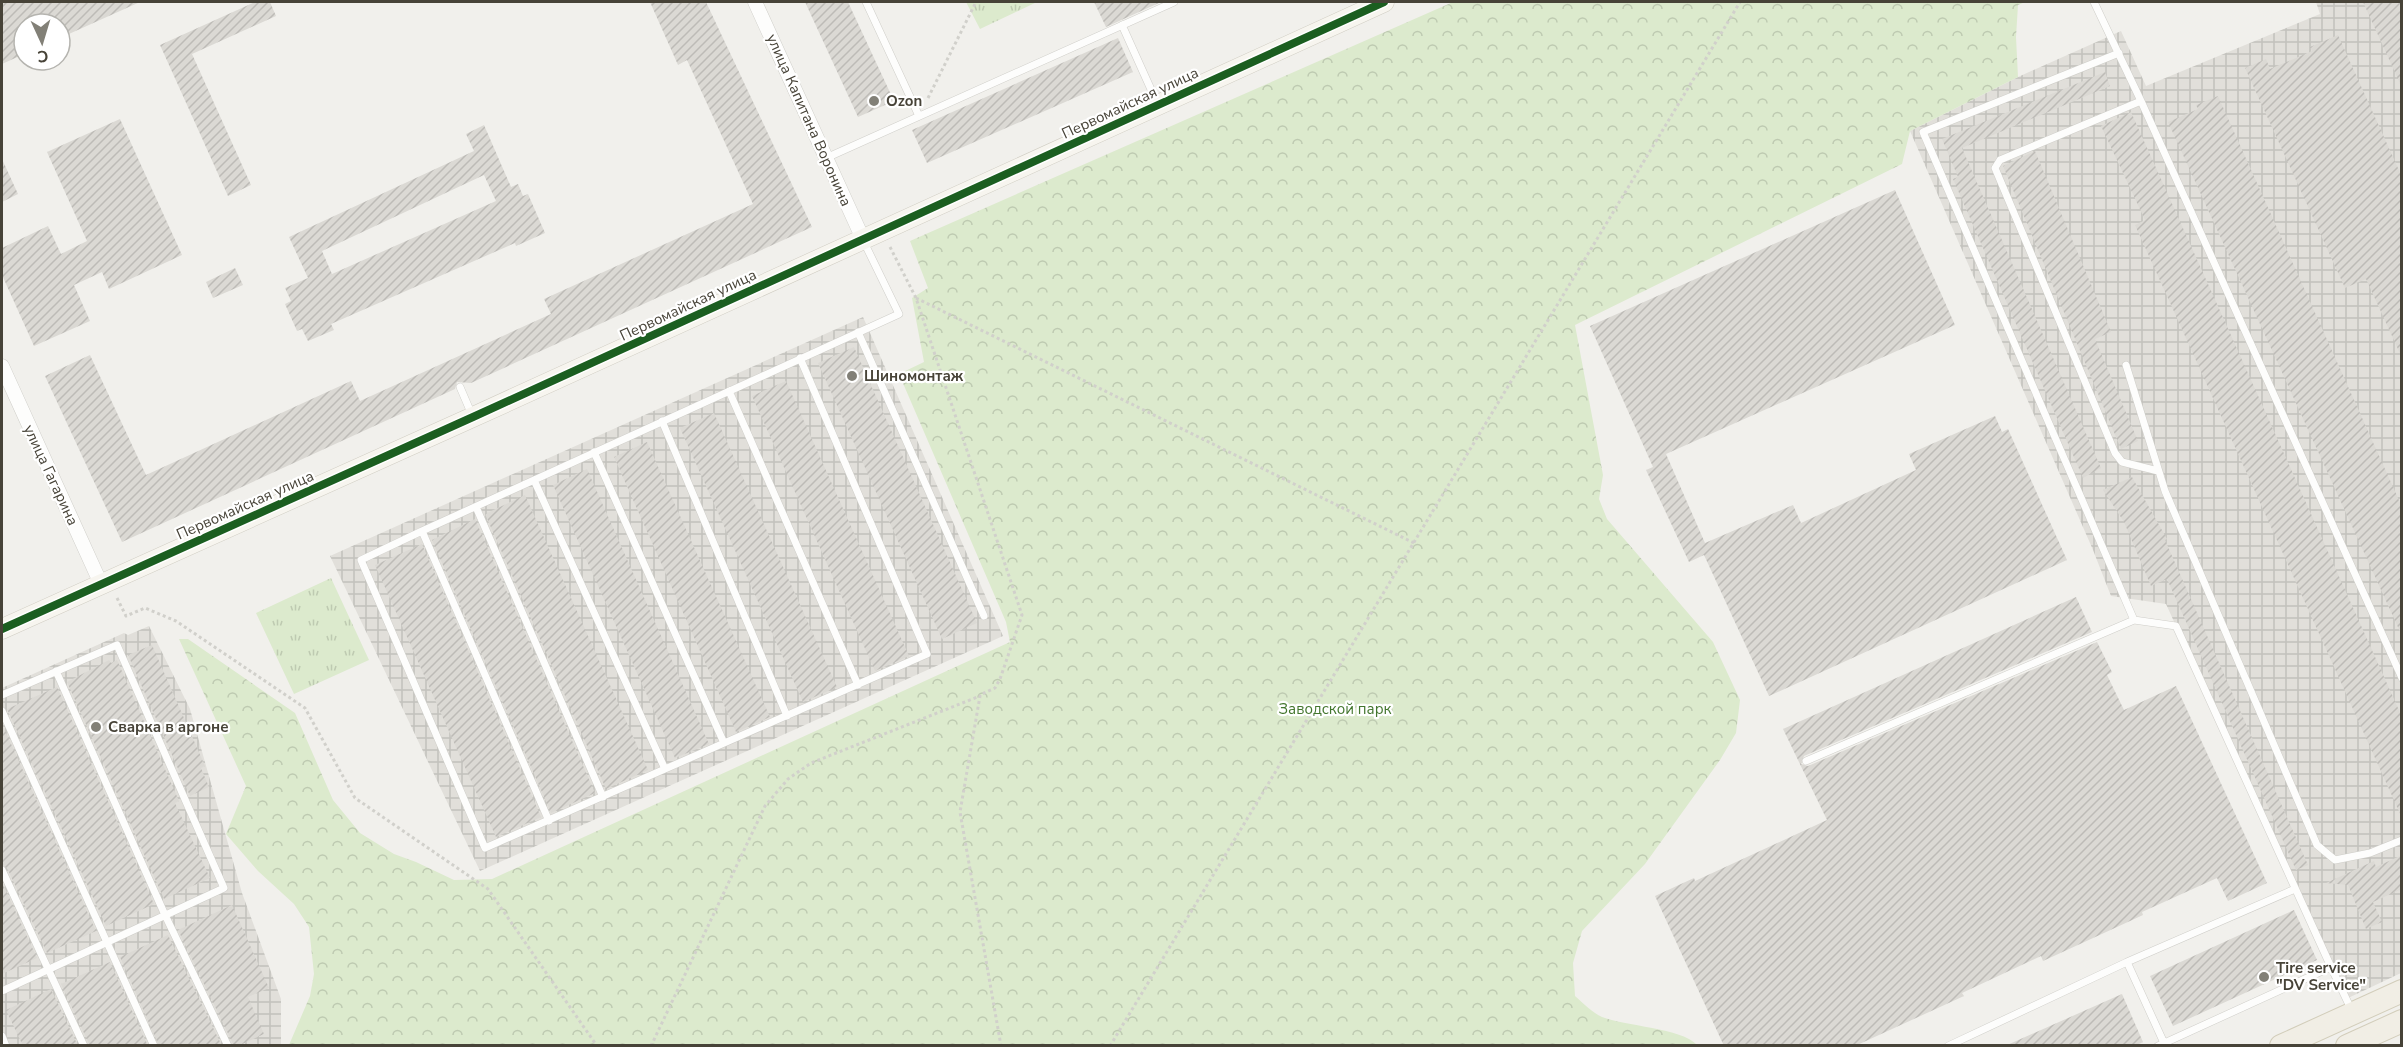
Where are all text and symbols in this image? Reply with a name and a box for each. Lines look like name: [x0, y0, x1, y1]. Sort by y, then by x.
north arrow: [12, 12, 72, 72]
street label: улица Капитана Воронина: [762, 31, 856, 209]
text: С: [37, 45, 49, 67]
street label: Первомайская улица: [1058, 63, 1202, 143]
place label: Ozon: [886, 91, 922, 111]
marker: Ozon: [867, 94, 881, 108]
street label: Первомайская улица: [616, 265, 760, 345]
place label: Шиномонтаж: [864, 366, 964, 386]
marker: Шиномонтаж: [845, 369, 859, 383]
street label: улица Гагарина: [19, 421, 83, 529]
street label: Первомайская улица: [173, 466, 317, 544]
park label: Заводской парк: [1279, 699, 1392, 719]
place label: Сварка в аргоне: [108, 717, 229, 737]
marker: Сварка в аргоне: [89, 720, 103, 734]
place label: Tire service "DV Service": [2276, 958, 2366, 995]
marker: Tire service "DV Service": [2257, 970, 2271, 984]

